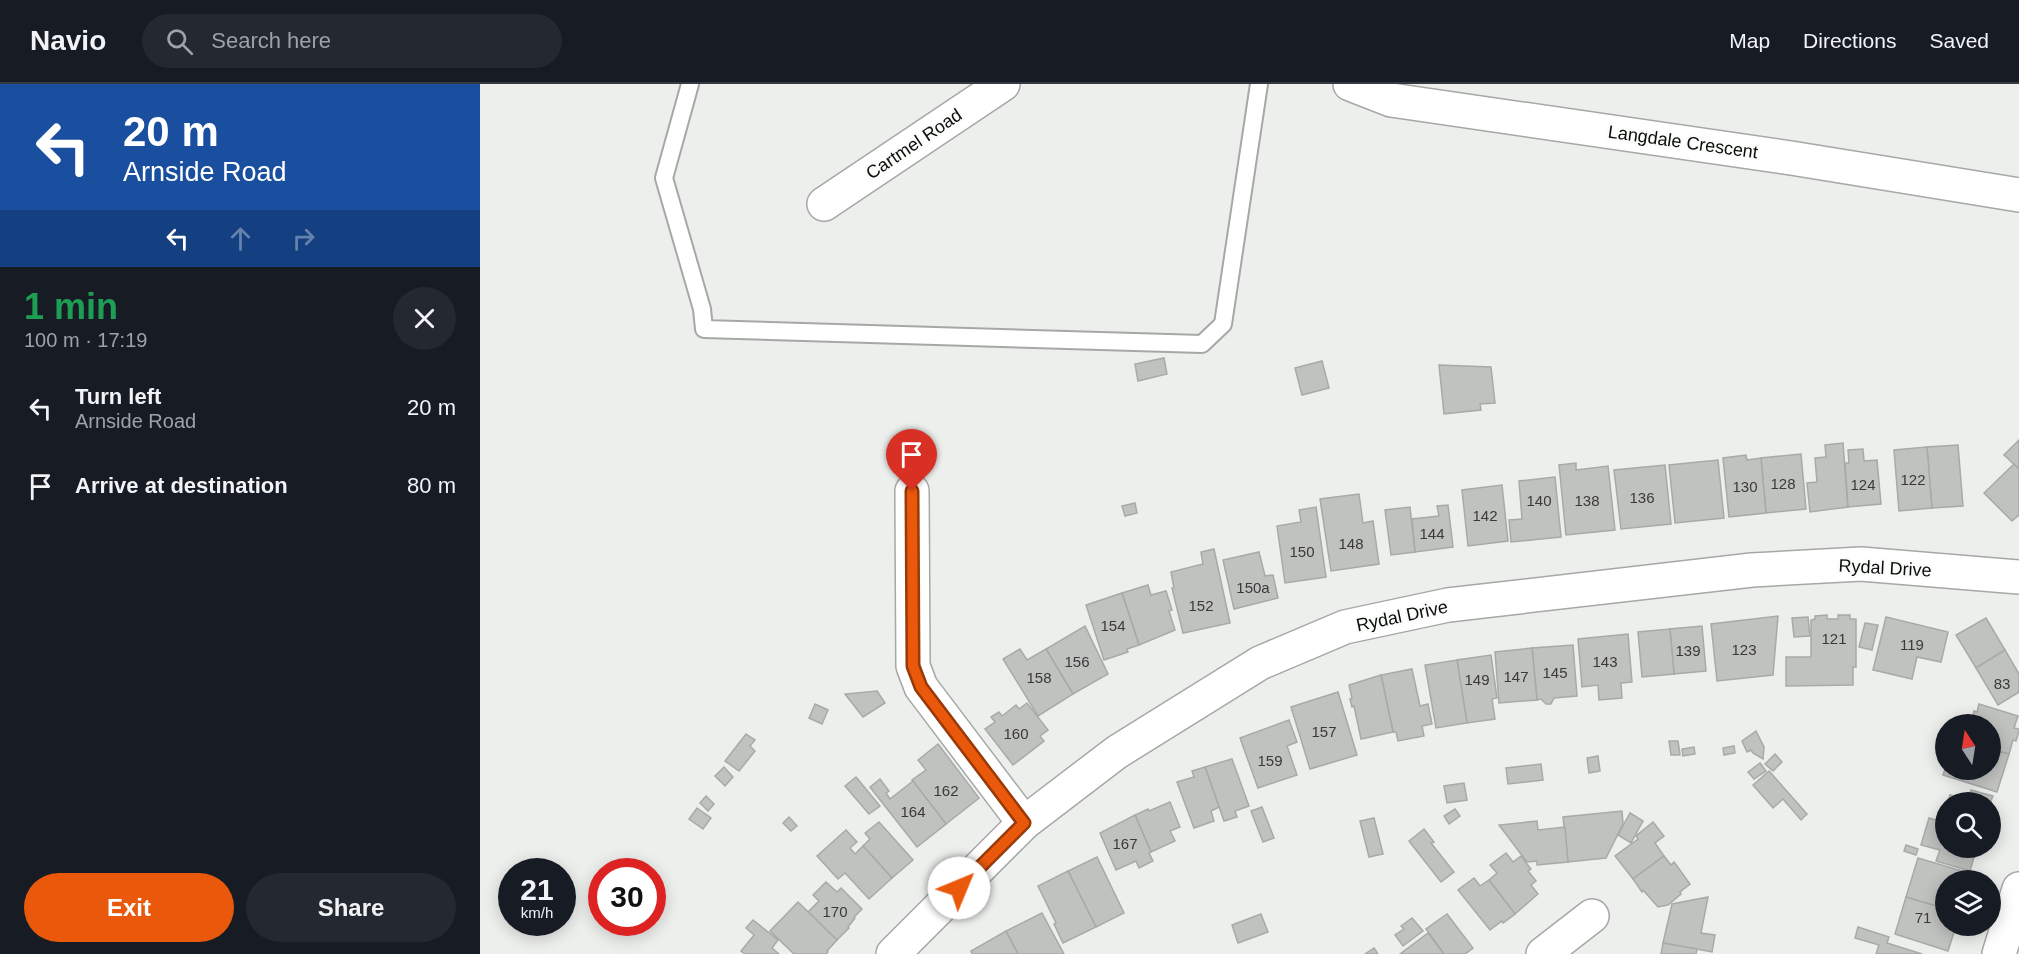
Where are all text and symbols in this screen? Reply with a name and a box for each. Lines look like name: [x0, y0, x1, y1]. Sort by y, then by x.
search box: [142, 14, 562, 68]
text: Navio: [30, 25, 106, 56]
icon: search: [163, 25, 196, 58]
text: Search here: [211, 28, 331, 53]
text: Map: [1729, 29, 1770, 52]
text: Directions: [1803, 29, 1896, 52]
text: Saved: [1929, 29, 1989, 52]
street label: Cartmel Road: [862, 105, 966, 183]
icon: left: [24, 108, 102, 186]
text: 20 m: [123, 108, 219, 155]
street label: Langdale Crescent: [1607, 122, 1759, 162]
text: Arnside Road: [123, 157, 287, 187]
icon: left: [161, 222, 194, 255]
icon: ahead: [224, 222, 257, 255]
icon: right: [287, 222, 320, 255]
text: 1 min: [24, 286, 118, 327]
button: close: [393, 287, 456, 350]
text: 100 m · 17:19: [24, 329, 147, 351]
text: Turn left: [75, 384, 161, 409]
icon: left: [24, 392, 57, 425]
text: 20 m: [407, 395, 456, 420]
text: Arnside Road: [75, 410, 196, 432]
pin: [886, 429, 937, 491]
icon: arrive: [895, 438, 928, 471]
icon: arrive: [24, 470, 57, 503]
house number: 122: [1900, 471, 1926, 488]
text: Arrive at destination: [75, 473, 288, 498]
text: 80 m: [407, 473, 456, 498]
house number: 128: [1770, 475, 1796, 492]
house number: 124: [1850, 476, 1876, 493]
house number: 130: [1732, 478, 1758, 495]
house number: 136: [1629, 489, 1655, 506]
house number: 140: [1526, 492, 1552, 509]
house number: 138: [1574, 492, 1600, 509]
house number: 142: [1472, 507, 1498, 524]
house number: 144: [1419, 525, 1445, 542]
house number: 148: [1338, 535, 1364, 552]
house number: 150: [1289, 543, 1315, 560]
street label: Rydal Drive: [1838, 556, 1932, 580]
house number: 150a: [1236, 579, 1270, 596]
house number: 152: [1188, 597, 1214, 614]
street label: Rydal Drive: [1354, 597, 1450, 635]
house number: 154: [1100, 617, 1126, 634]
house number: 121: [1821, 630, 1847, 647]
house number: 119: [1900, 636, 1924, 653]
house number: 123: [1731, 641, 1757, 658]
house number: 139: [1675, 642, 1701, 659]
house number: 156: [1064, 653, 1090, 670]
house number: 143: [1592, 653, 1618, 670]
house number: 145: [1542, 664, 1568, 681]
house number: 147: [1503, 668, 1529, 685]
house number: 158: [1026, 669, 1052, 686]
house number: 149: [1464, 671, 1490, 688]
house number: 83: [1994, 675, 2010, 692]
north arrow: [1935, 714, 2001, 780]
map controls: [1935, 714, 2001, 936]
house number: 157: [1311, 723, 1337, 740]
house number: 160: [1003, 725, 1029, 742]
house number: 159: [1257, 752, 1283, 769]
house number: 162: [933, 782, 959, 799]
button: search: [1935, 792, 2001, 858]
house number: 164: [900, 803, 926, 820]
house number: 167: [1112, 835, 1138, 852]
position arrow: [927, 856, 991, 920]
speed limit sign: 30: [588, 858, 666, 936]
button: layers: [1935, 870, 2001, 936]
button: Exit: [24, 873, 234, 942]
button: Share: [246, 873, 456, 942]
text: 21: [520, 873, 554, 906]
house number: 170: [822, 903, 848, 920]
text: km/h: [521, 904, 553, 921]
house number: 71: [1915, 909, 1931, 926]

